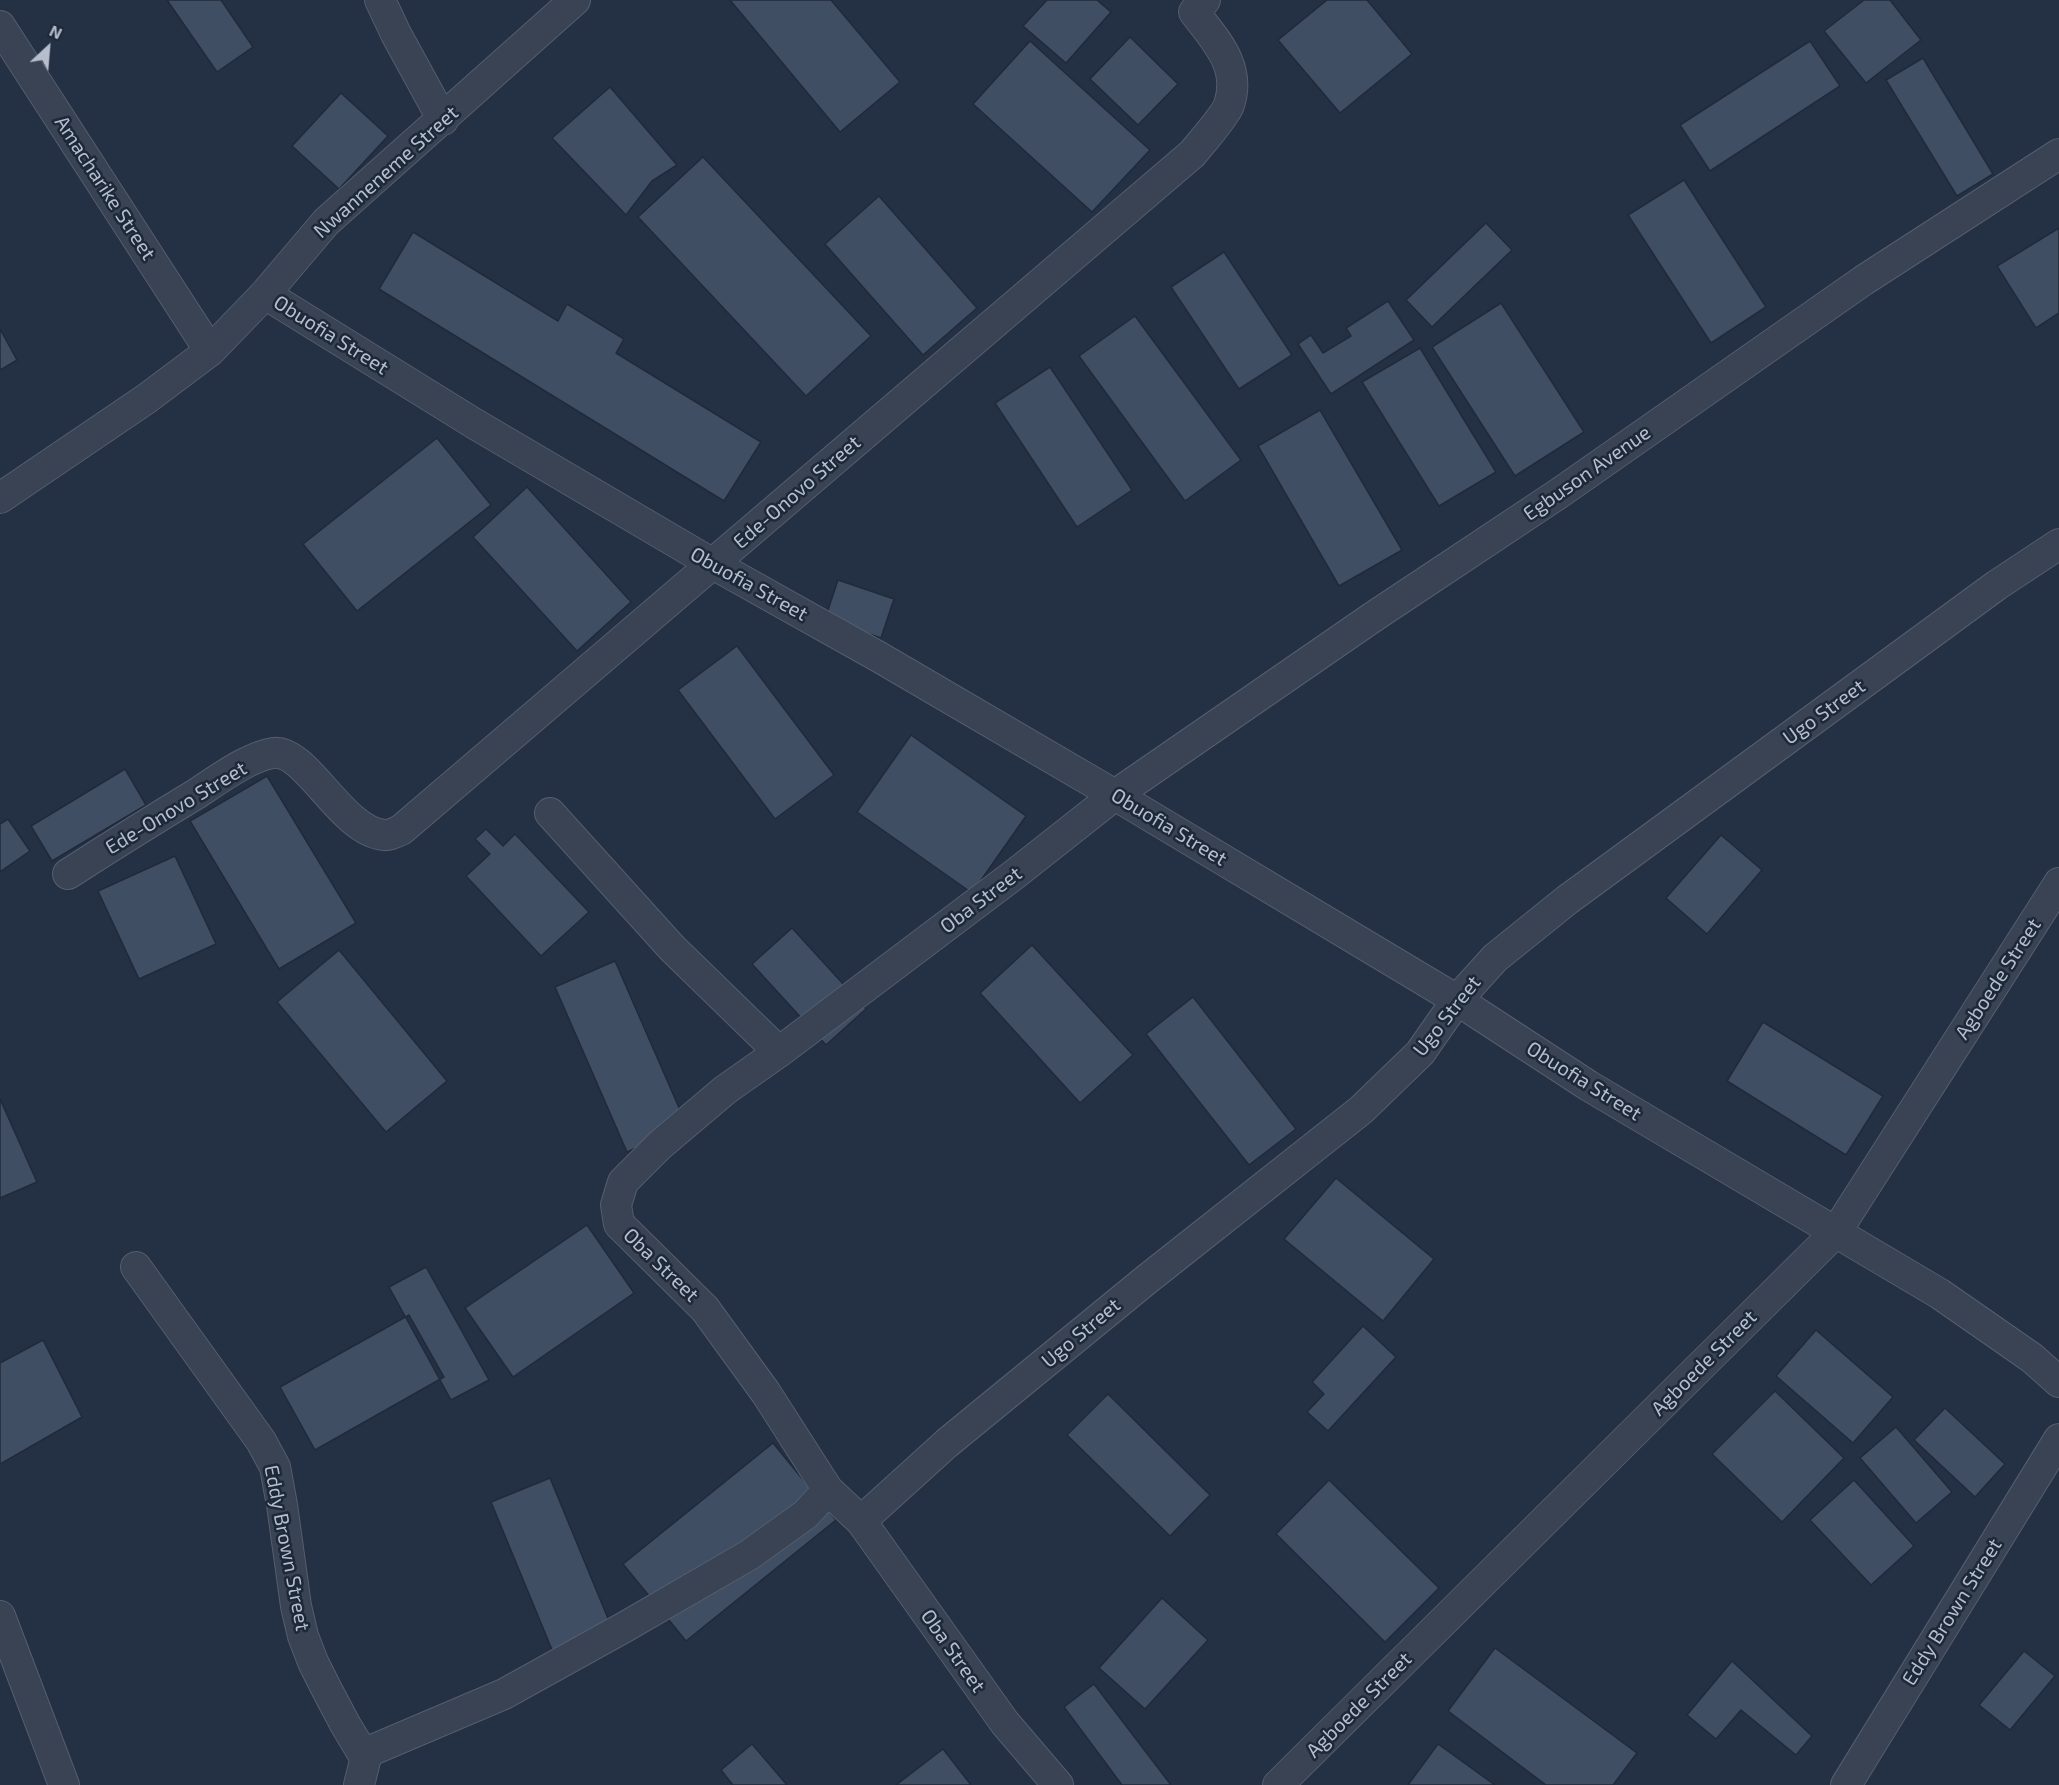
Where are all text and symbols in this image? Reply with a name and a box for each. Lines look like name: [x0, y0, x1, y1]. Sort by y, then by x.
north arrow: [18, 18, 78, 78]
text: N: [47, 20, 65, 42]
street label: Nwanneneme Street: [309, 101, 463, 243]
street label: Amacharike Street: [49, 111, 161, 265]
street label: Obuofia Street: [269, 290, 393, 380]
street label: Egbuson Avenue: [1519, 420, 1655, 526]
street label: Ede-Onovo Street: [729, 430, 865, 554]
street label: Obuofia Street: [686, 542, 812, 626]
street label: Ugo Street: [1778, 674, 1870, 750]
street label: Ede-Onovo Street: [101, 756, 251, 860]
street label: Obuofia Street: [1107, 783, 1231, 871]
street label: Oba Street: [936, 862, 1026, 938]
street label: Agboede Street: [1950, 914, 2046, 1044]
street label: Ugo Street: [1408, 971, 1486, 1061]
street label: Obuofia Street: [1522, 1036, 1646, 1126]
street label: Oba Street: [618, 1223, 704, 1307]
street label: Ugo Street: [1037, 1293, 1125, 1373]
street label: Agboede Street: [1646, 1305, 1762, 1421]
street label: Eddy Brown Street: [259, 1463, 315, 1633]
street label: Eddy Brown Street: [1897, 1534, 2007, 1690]
street label: Oba Street: [916, 1605, 990, 1697]
street label: Agboede Street: [1301, 1647, 1417, 1763]

